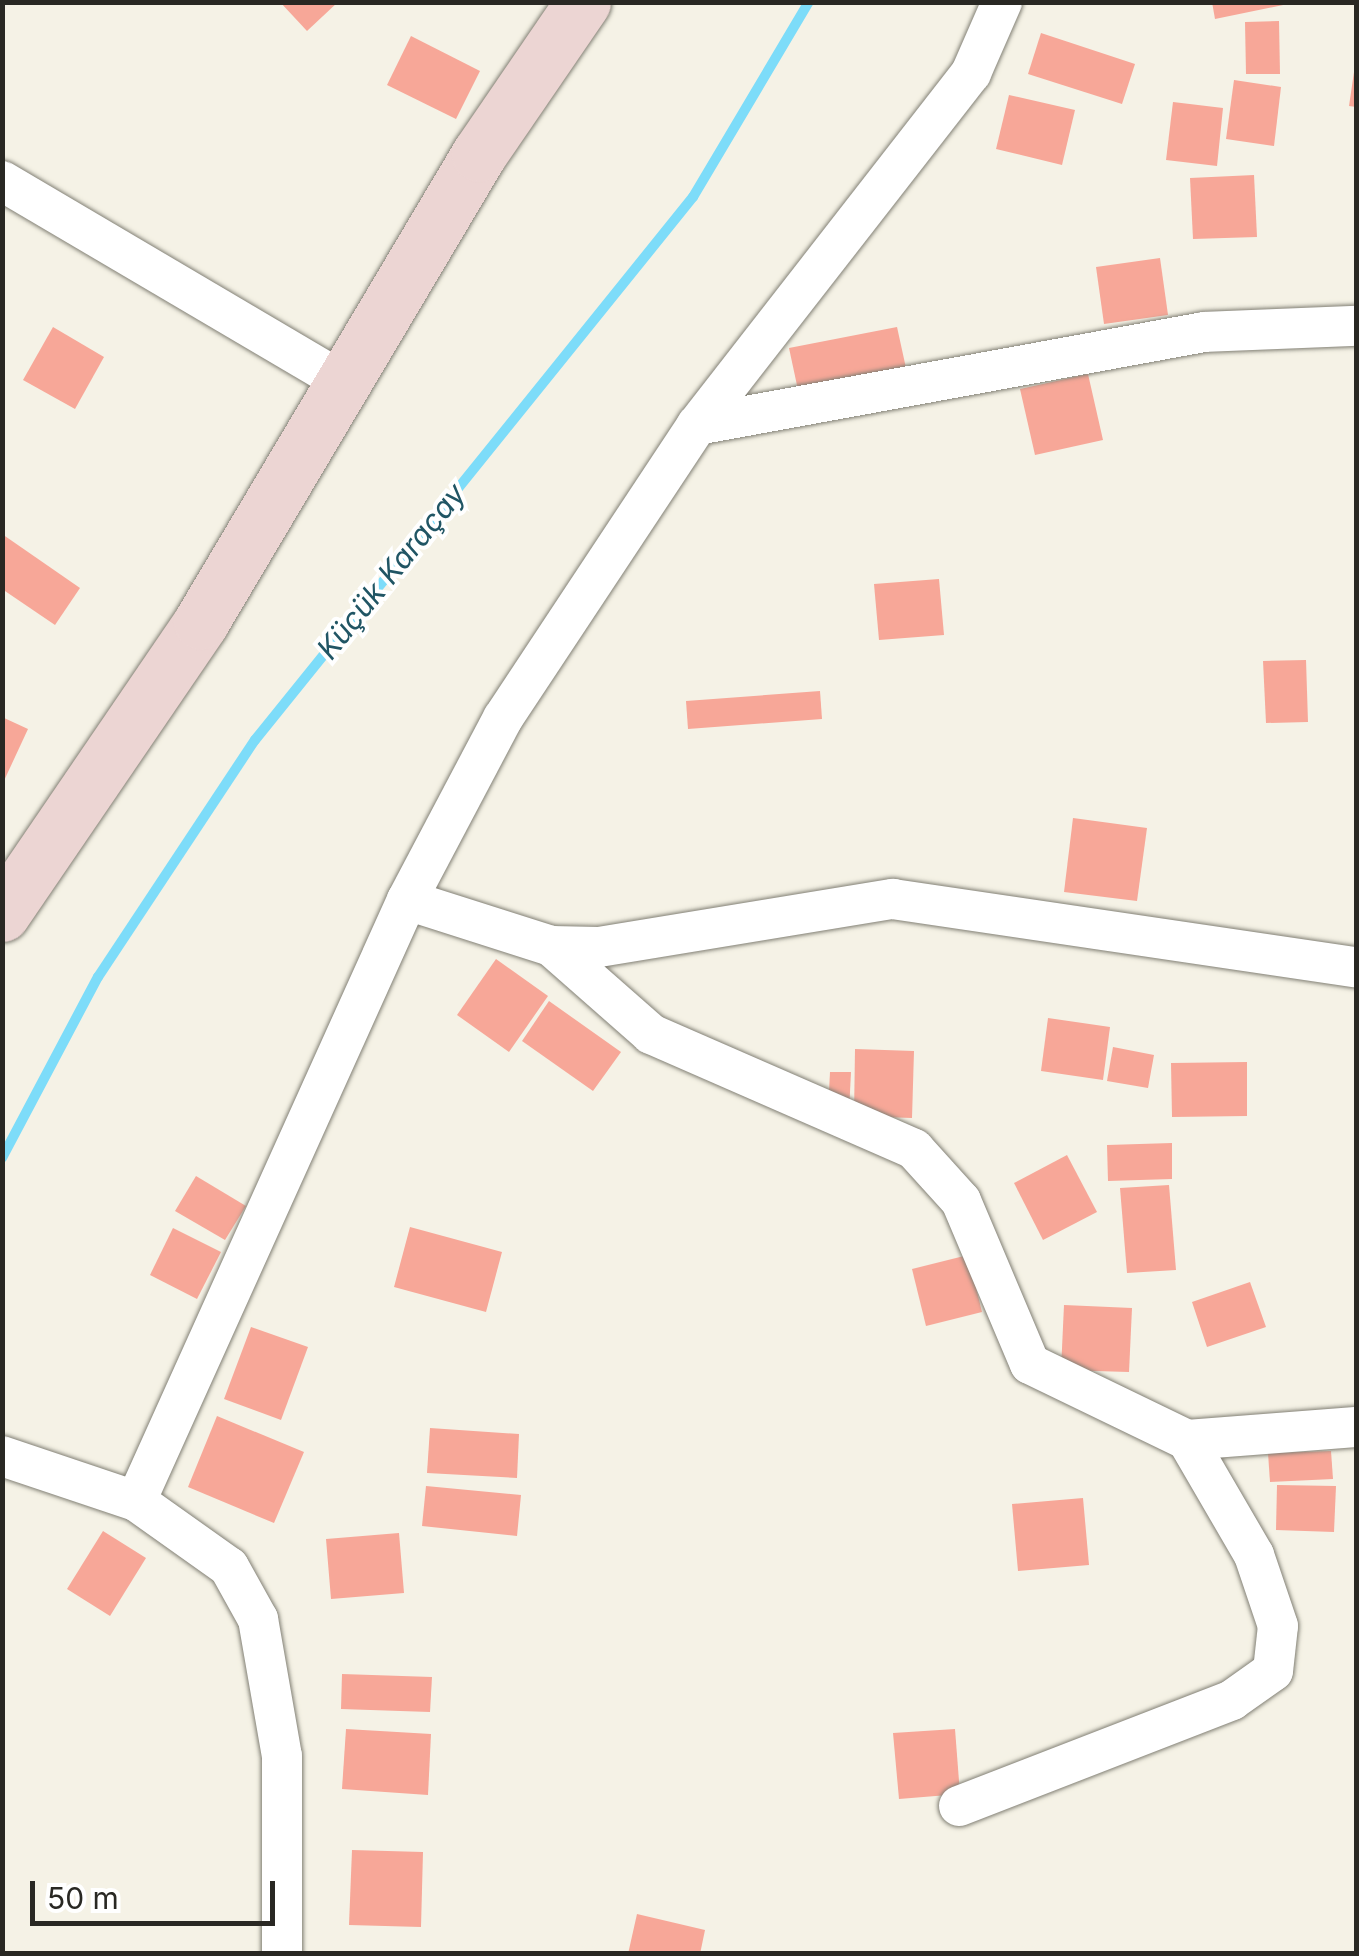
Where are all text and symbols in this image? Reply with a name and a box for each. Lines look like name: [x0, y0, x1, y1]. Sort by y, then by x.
water label: Küçük Karaçay: [309, 476, 473, 666]
scale bar: [35, 1861, 280, 1923]
text: 50 m: [47, 1880, 119, 1916]

